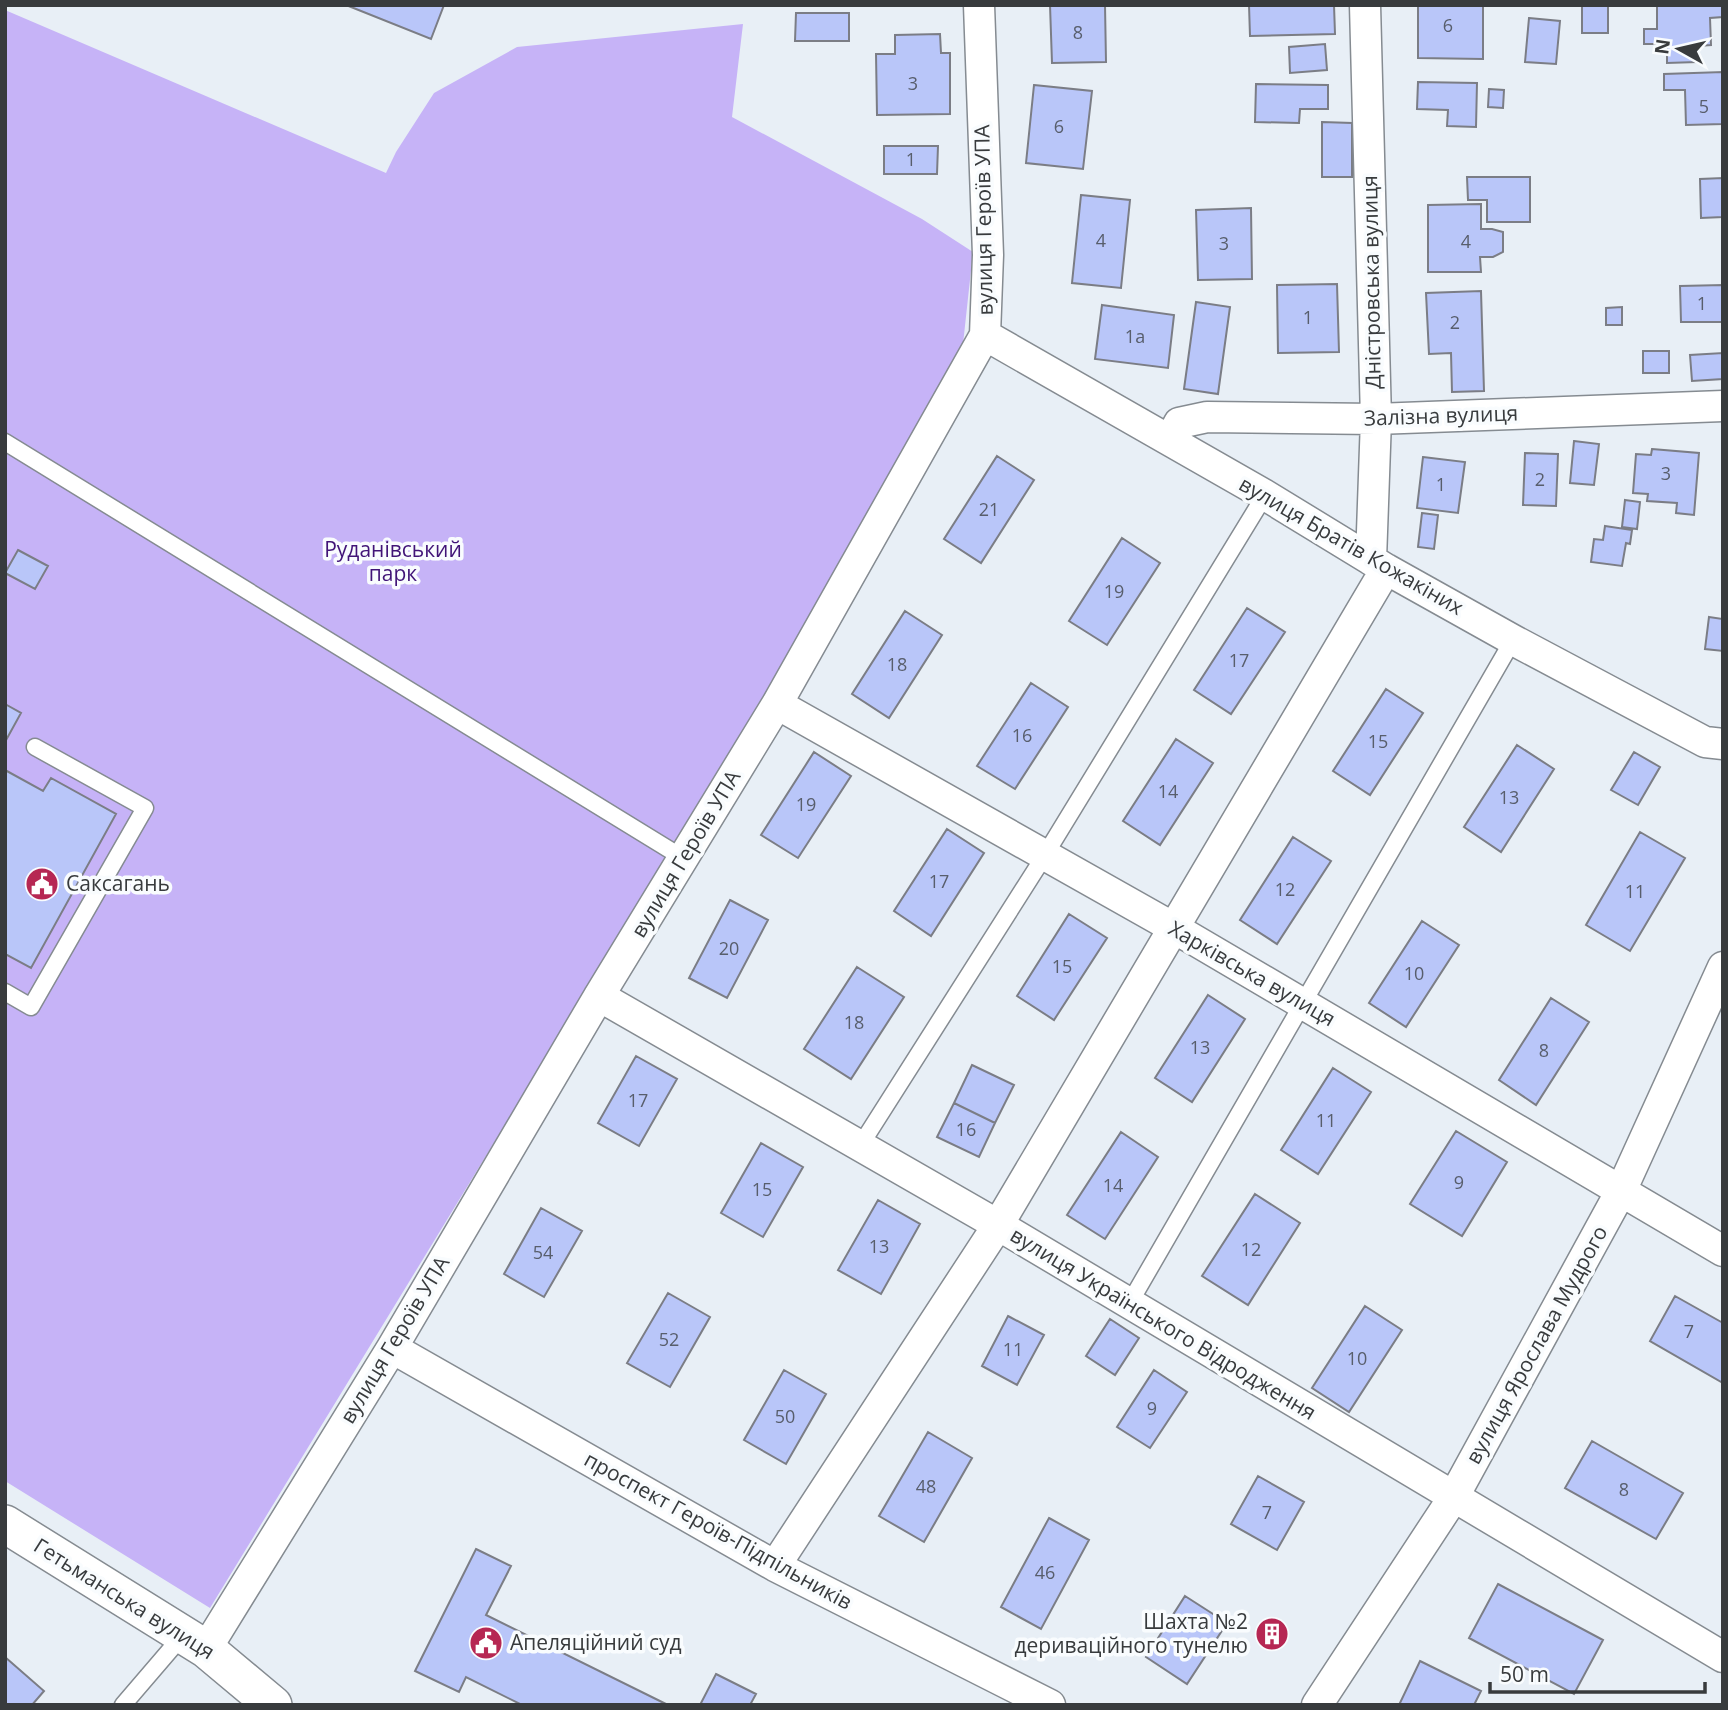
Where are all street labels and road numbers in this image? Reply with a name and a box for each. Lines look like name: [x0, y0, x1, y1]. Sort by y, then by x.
street label: вулиця Героїв УПА: [967, 124, 999, 316]
street label: Дністровська вулиця: [1355, 175, 1387, 389]
street label: Залізна вулиця: [1363, 398, 1519, 432]
street label: вулиця Братів Кожакіних: [1234, 469, 1469, 621]
street label: вулиця Героїв УПА: [624, 764, 747, 942]
street label: Харківська вулиця: [1164, 914, 1341, 1032]
street label: вулиця Українського Відродження: [1005, 1220, 1322, 1426]
street label: вулиця Ярослава Мудрого: [1459, 1220, 1613, 1469]
street label: вулиця Героїв УПА: [333, 1250, 456, 1428]
street label: проспект Героїв-Підпільників: [580, 1445, 857, 1616]
street label: Гетьманська вулиця: [29, 1531, 220, 1665]

